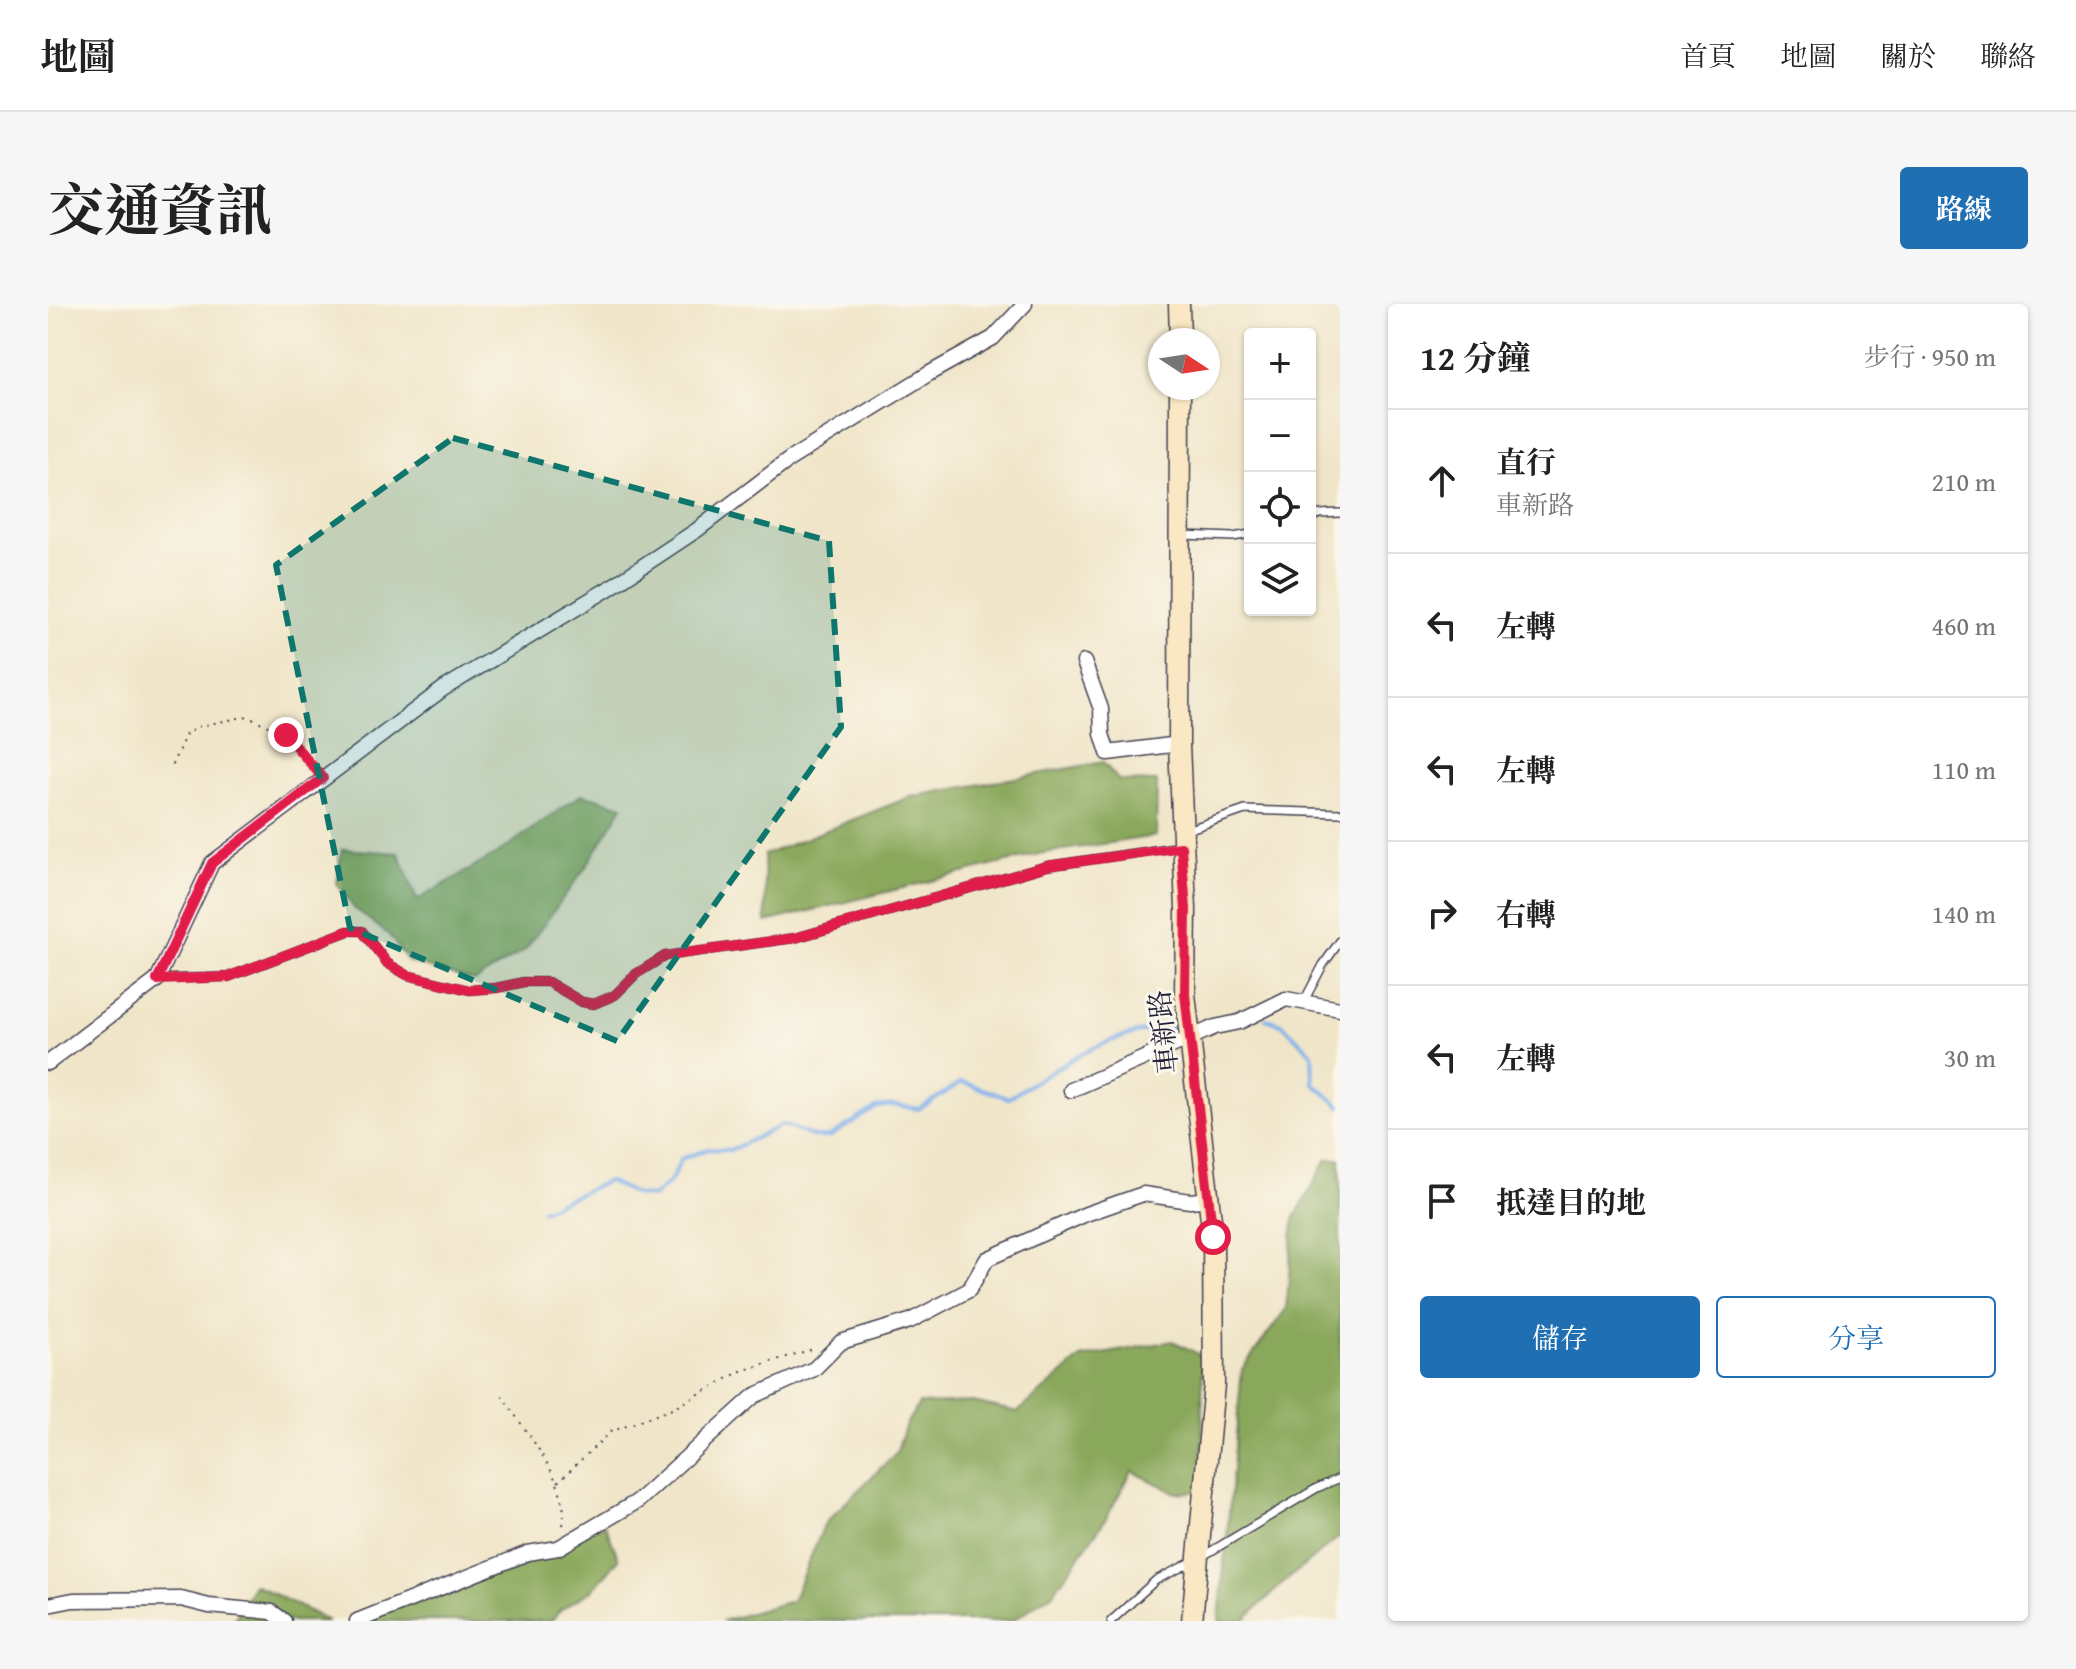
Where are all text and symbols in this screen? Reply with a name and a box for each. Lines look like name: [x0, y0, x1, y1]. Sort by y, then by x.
text: 地圖: [40, 28, 116, 84]
text: 首頁: [1680, 35, 1736, 76]
text: 地圖: [1780, 35, 1836, 76]
text: 關於: [1880, 35, 1936, 76]
text: 聯絡: [1980, 35, 2036, 76]
button: 路線: [1900, 167, 2028, 249]
text: 交通資訊: [48, 168, 272, 251]
north arrow: [1148, 328, 1220, 400]
map controls: [1244, 328, 1316, 616]
button: +: [1244, 328, 1316, 400]
text: 12 分鐘: [1420, 333, 1531, 382]
text: 步行 · 950 m: [1864, 337, 1996, 376]
button: −: [1244, 400, 1316, 472]
text: 直行: [1496, 440, 1556, 484]
icon: ahead: [1420, 459, 1464, 503]
text: 210 m: [1931, 462, 1996, 501]
button: locate: [1244, 472, 1316, 544]
text: 車新路: [1496, 485, 1574, 524]
button: layers: [1244, 544, 1316, 616]
icon: left: [1420, 603, 1464, 647]
text: 左轉: [1496, 604, 1556, 648]
text: 460 m: [1931, 606, 1996, 645]
route end: [268, 717, 304, 753]
icon: left: [1420, 747, 1464, 791]
text: 左轉: [1496, 748, 1556, 792]
text: 110 m: [1931, 750, 1996, 789]
icon: right: [1420, 891, 1464, 935]
text: 右轉: [1496, 892, 1556, 936]
text: 140 m: [1931, 894, 1996, 933]
street label: 車新路: [1138, 988, 1187, 1076]
icon: left: [1420, 1035, 1464, 1079]
text: 左轉: [1496, 1036, 1556, 1080]
text: 30 m: [1944, 1038, 1996, 1077]
icon: arrive: [1420, 1179, 1464, 1223]
text: 抵達目的地: [1496, 1180, 1646, 1224]
route start: [1195, 1219, 1231, 1255]
button: 儲存: [1420, 1296, 1700, 1378]
button: 分享: [1716, 1296, 1996, 1378]

